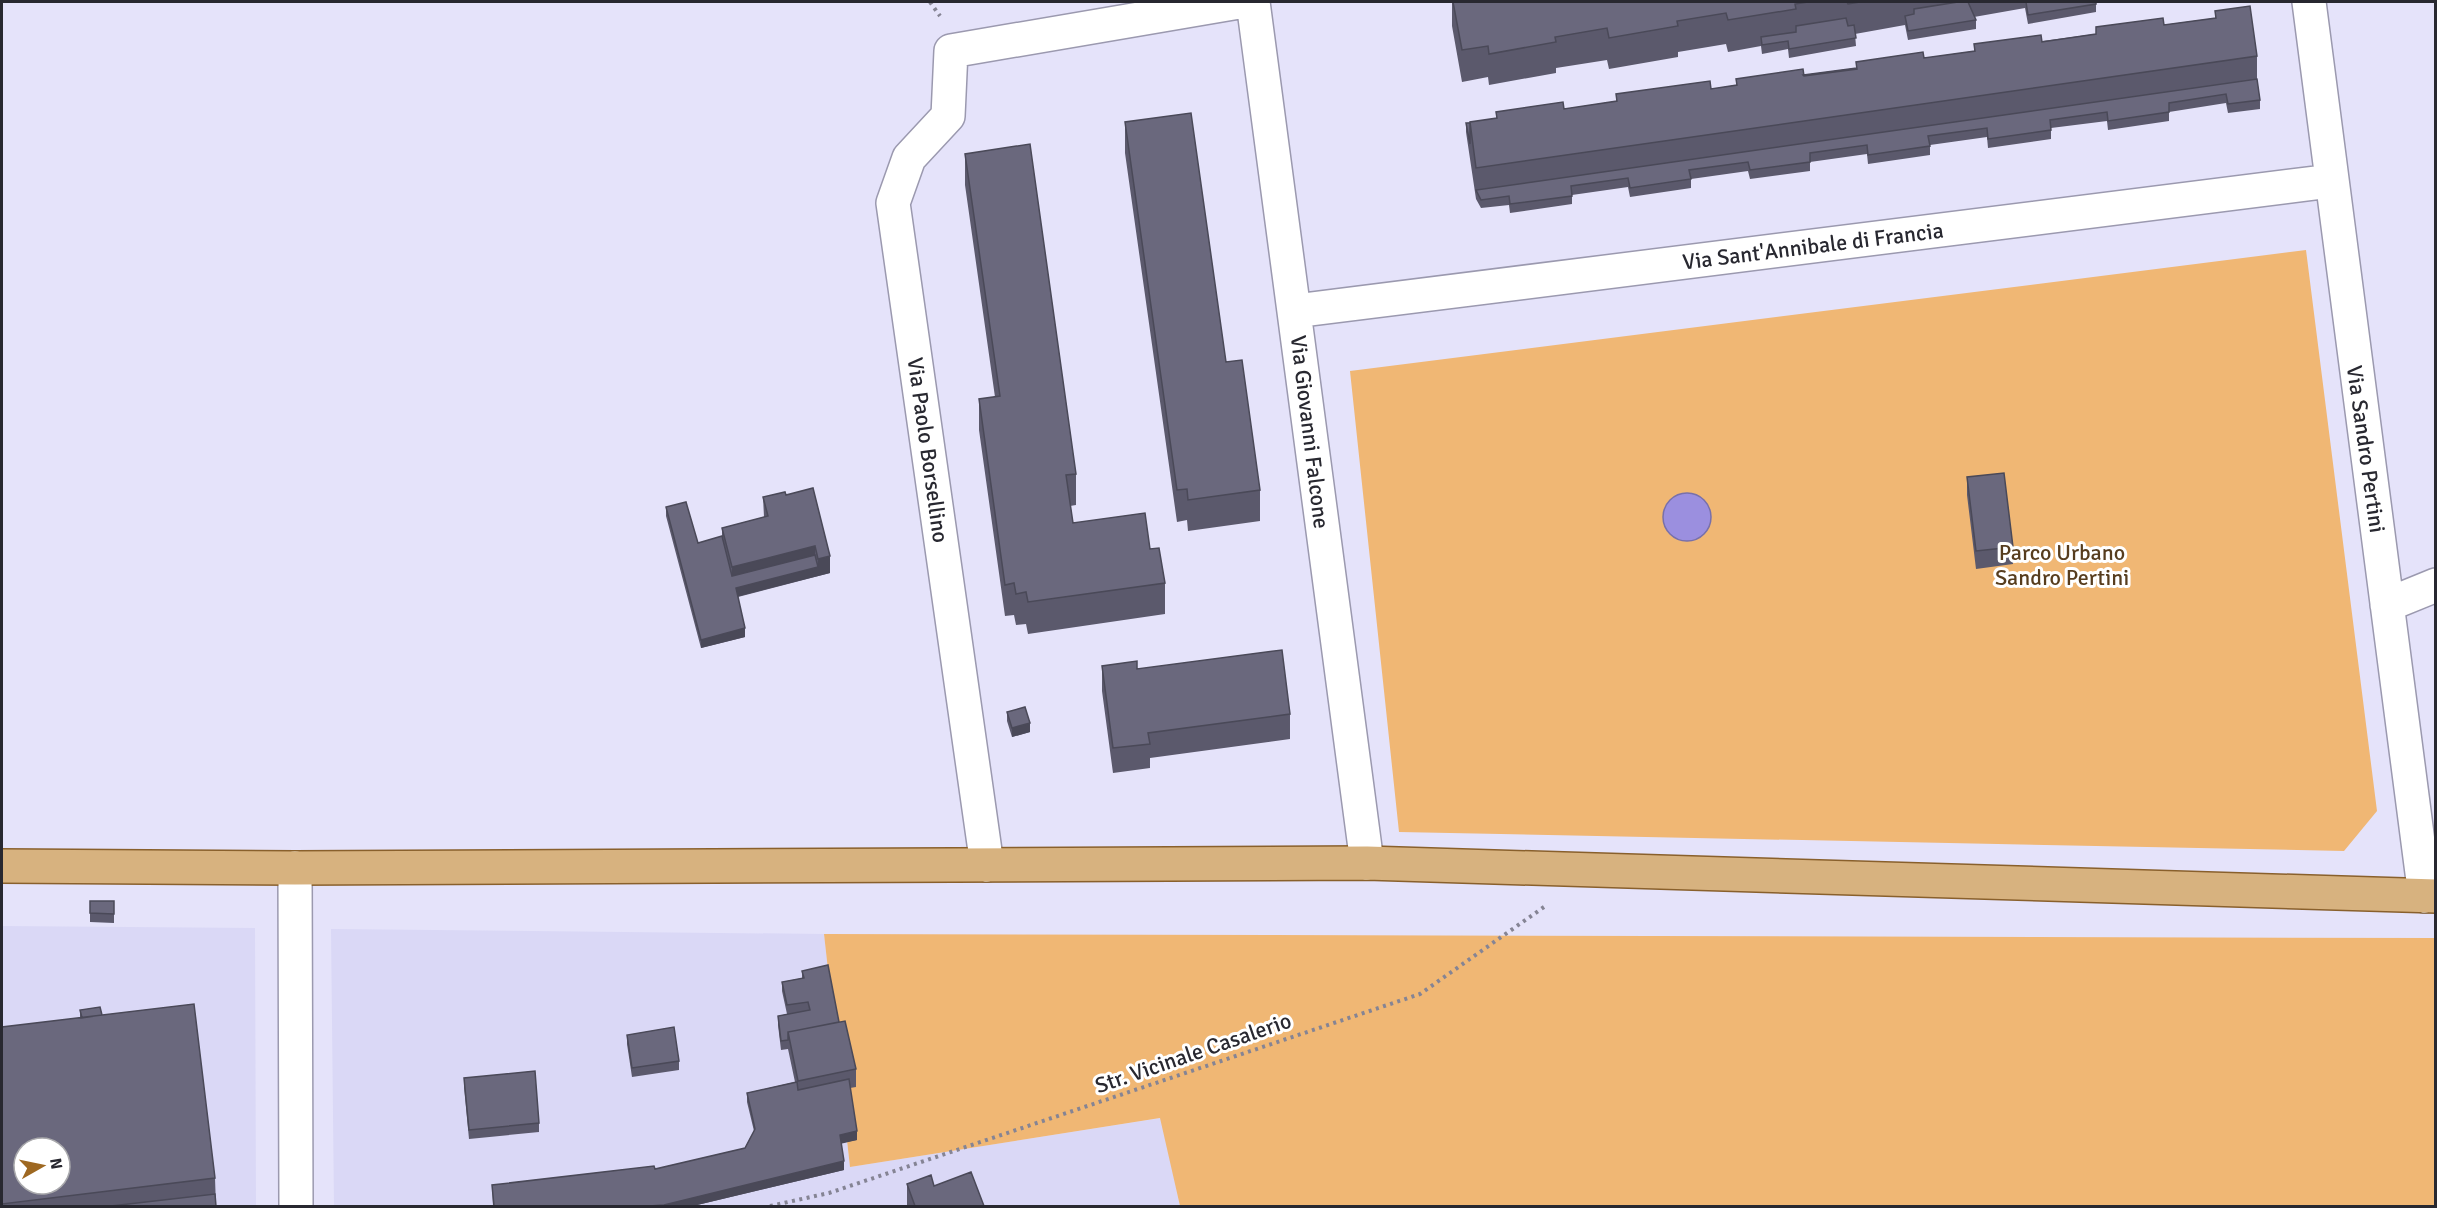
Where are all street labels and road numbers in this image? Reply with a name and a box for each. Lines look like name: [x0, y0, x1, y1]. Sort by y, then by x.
street label: Via Sant'Annibale di Francia: [1681, 217, 1945, 275]
street label: Via Giovanni Falcone: [1285, 334, 1335, 530]
street label: Via Paolo Borsellino: [902, 355, 954, 545]
street label: Via Sandro Pertini: [2341, 364, 2391, 534]
street label: Str. Vicinale Casalerio: [1091, 1007, 1295, 1099]

